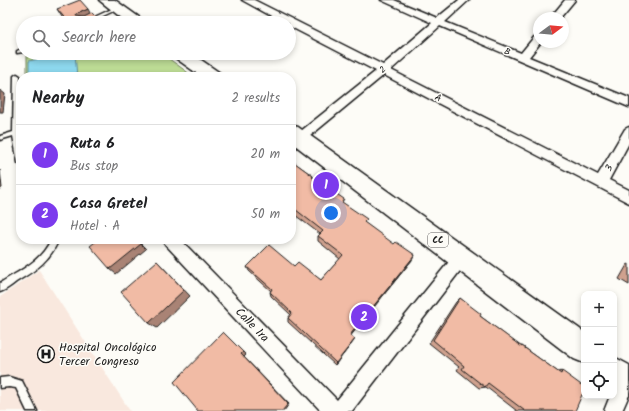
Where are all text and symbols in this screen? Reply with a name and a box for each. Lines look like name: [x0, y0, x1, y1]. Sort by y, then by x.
north arrow: [533, 12, 569, 48]
search box: [16, 16, 296, 60]
text: Search here: [62, 26, 136, 50]
icon: search: [30, 27, 52, 49]
street label: B: [501, 44, 513, 60]
street label: 2: [376, 63, 390, 77]
text: Nearby: [32, 85, 84, 112]
text: 2 results: [232, 88, 280, 109]
street label: A: [432, 89, 444, 107]
text: Ruta 6: [70, 132, 115, 156]
text: 1: [43, 144, 47, 165]
text: 20 m: [250, 144, 280, 165]
text: Bus stop: [70, 156, 118, 177]
street label: 3: [601, 161, 618, 174]
pin: 1: [313, 170, 339, 200]
text: Casa Gretel: [70, 192, 147, 216]
your location: [321, 203, 341, 223]
text: 2: [41, 204, 49, 225]
text: 50 m: [251, 204, 280, 225]
text: Hotel · A: [70, 216, 120, 237]
road number: CC: [428, 233, 448, 247]
map controls: [581, 291, 617, 399]
button: +: [581, 291, 617, 327]
pin: 2: [351, 302, 377, 332]
street label: Calle 1ra: [230, 303, 274, 347]
button: −: [581, 327, 617, 363]
place label: Hospital Oncológico Tercer Congreso: [59, 338, 156, 371]
hospital icon: Hospital Oncológico Tercer Congreso: [36, 344, 56, 364]
button: locate: [581, 363, 617, 399]

